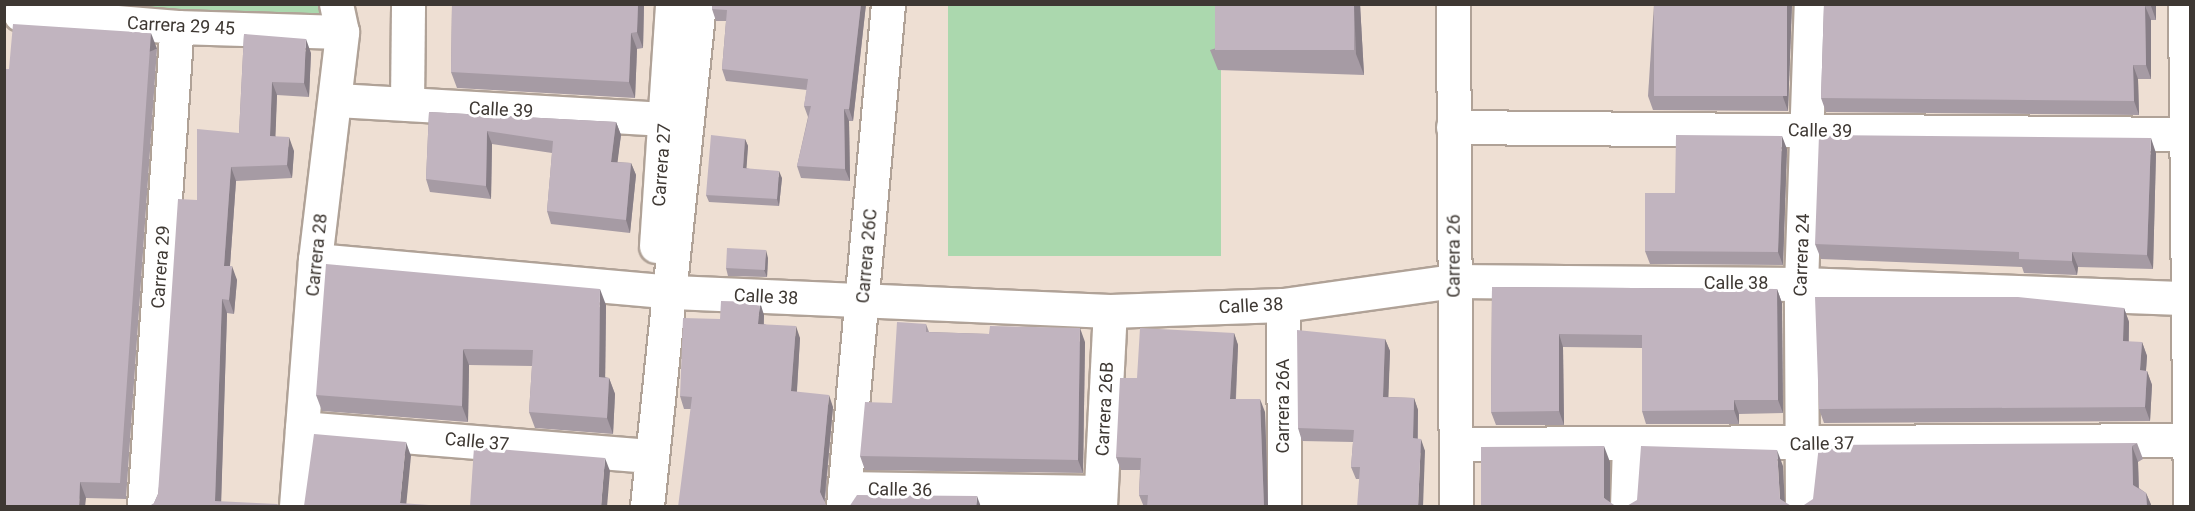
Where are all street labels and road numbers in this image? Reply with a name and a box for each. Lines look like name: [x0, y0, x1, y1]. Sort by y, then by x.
street label: Carrera 29 45: [126, 12, 236, 40]
street label: Calle 39: [468, 98, 534, 122]
street label: Calle 39: [1788, 120, 1852, 142]
street label: Carrera 27: [648, 123, 676, 207]
street label: Carrera 26C: [852, 208, 882, 304]
street label: Carrera 28: [302, 212, 332, 298]
street label: Carrera 24: [1790, 213, 1814, 297]
street label: Carrera 26: [1443, 214, 1465, 298]
street label: Carrera 29: [147, 225, 175, 309]
street label: Calle 38: [1704, 272, 1768, 294]
street label: Calle 38: [733, 285, 799, 309]
street label: Calle 38: [1218, 294, 1284, 318]
street label: Carrera 26A: [1272, 358, 1294, 454]
street label: Carrera 26B: [1092, 361, 1118, 457]
street label: Calle 37: [444, 428, 510, 456]
street label: Calle 37: [1790, 433, 1854, 455]
street label: Calle 36: [868, 479, 932, 501]

